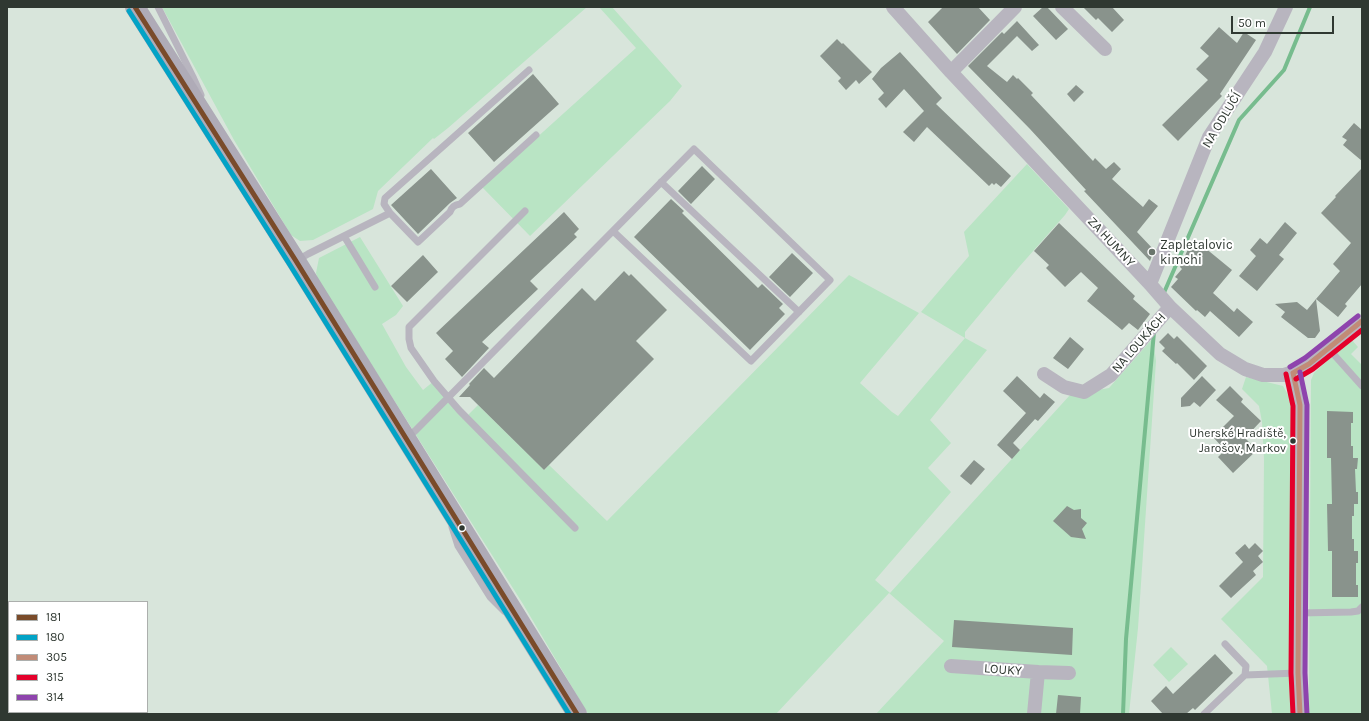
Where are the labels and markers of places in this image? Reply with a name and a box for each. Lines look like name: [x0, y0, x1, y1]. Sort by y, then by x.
place label: Zapletalovic kimchi: [1160, 237, 1233, 268]
marker: Zapletalovic kimchi: [1147, 247, 1157, 257]
place label: Uherské Hradiště, Jarošov, Markov: [1189, 427, 1286, 455]
marker: Uherské Hradiště, Jarošov, Markov: [1288, 436, 1298, 446]
unlabelled marker: [457, 523, 467, 533]

